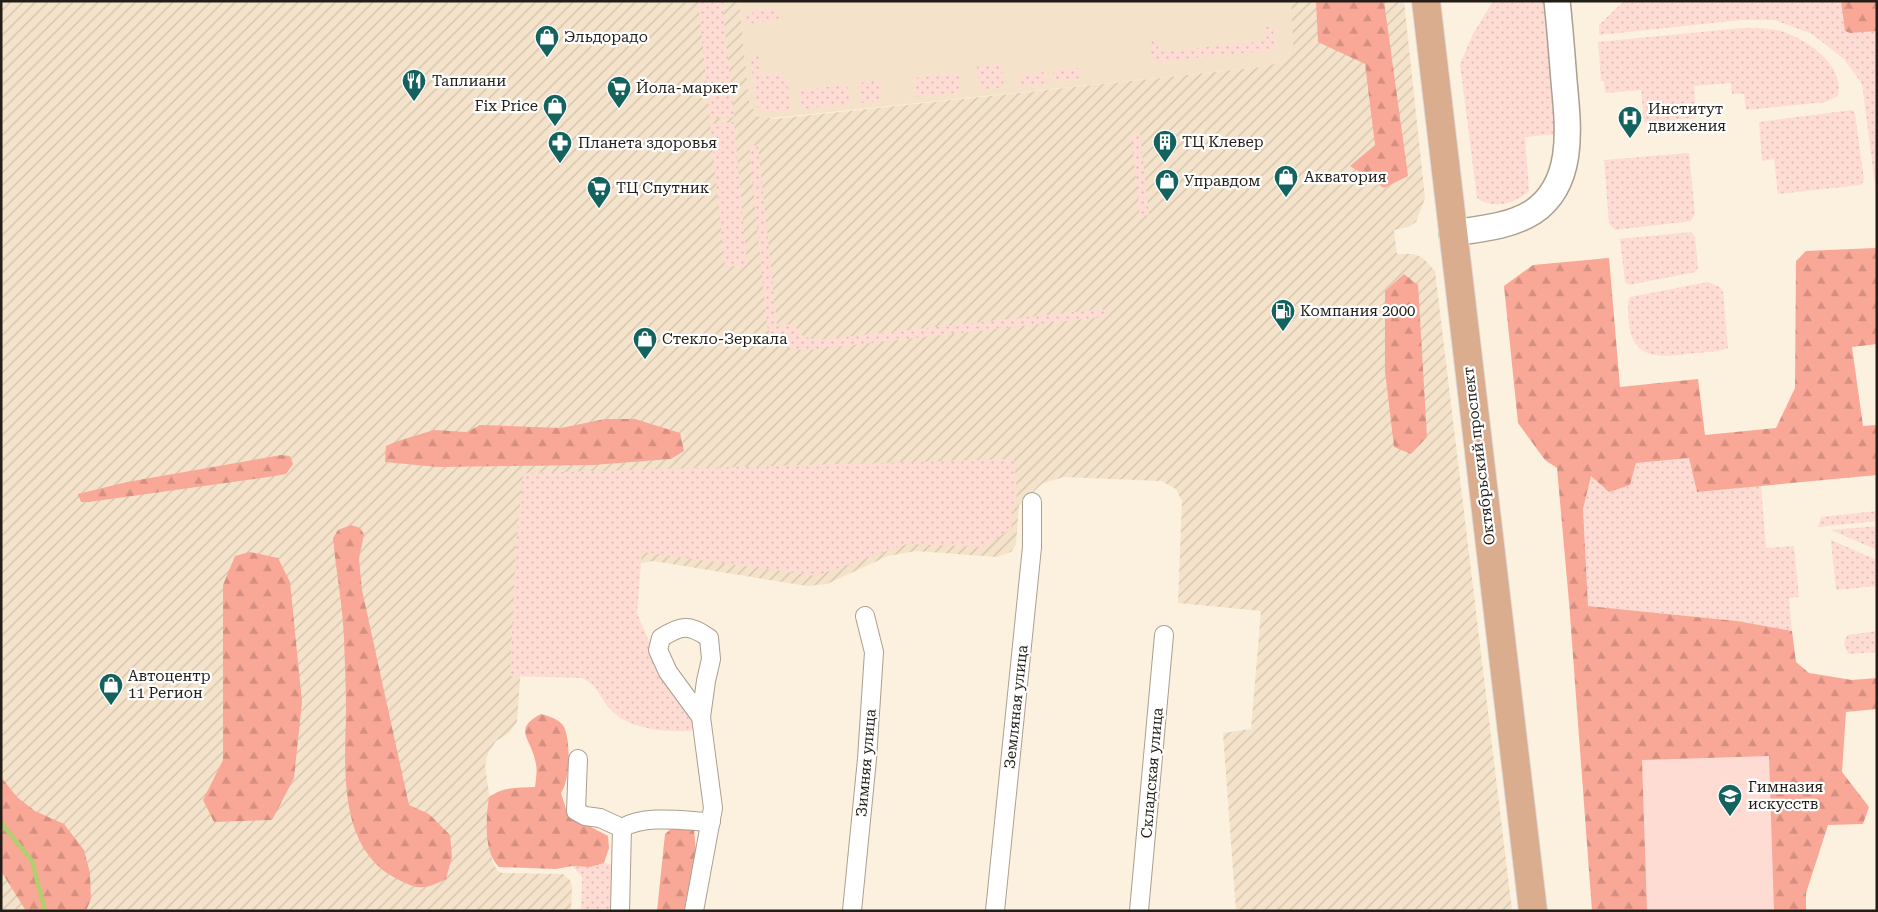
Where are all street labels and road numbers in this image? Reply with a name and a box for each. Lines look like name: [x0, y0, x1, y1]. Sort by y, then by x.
street label: Октябрьский проспект: [1459, 366, 1499, 546]
street label: Земляная улица: [1001, 644, 1031, 770]
street label: Складская улица: [1137, 707, 1167, 839]
street label: Зимняя улица: [852, 708, 880, 818]

